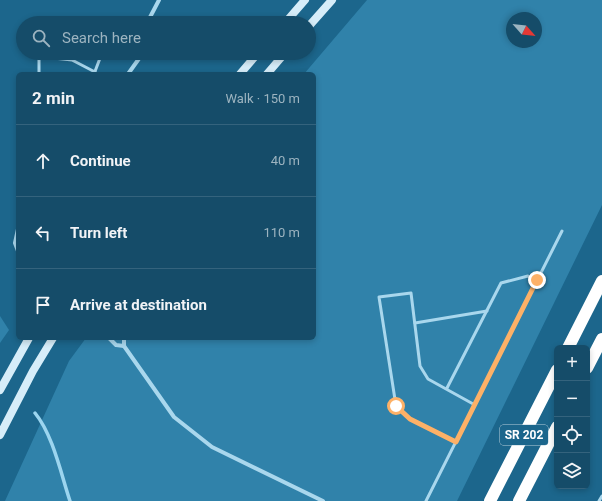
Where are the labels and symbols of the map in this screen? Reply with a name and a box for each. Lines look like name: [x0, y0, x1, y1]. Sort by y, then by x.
north arrow: [506, 12, 542, 48]
route end: [528, 271, 546, 289]
route start: [387, 397, 405, 415]
road number: SR 202: [500, 425, 548, 445]

